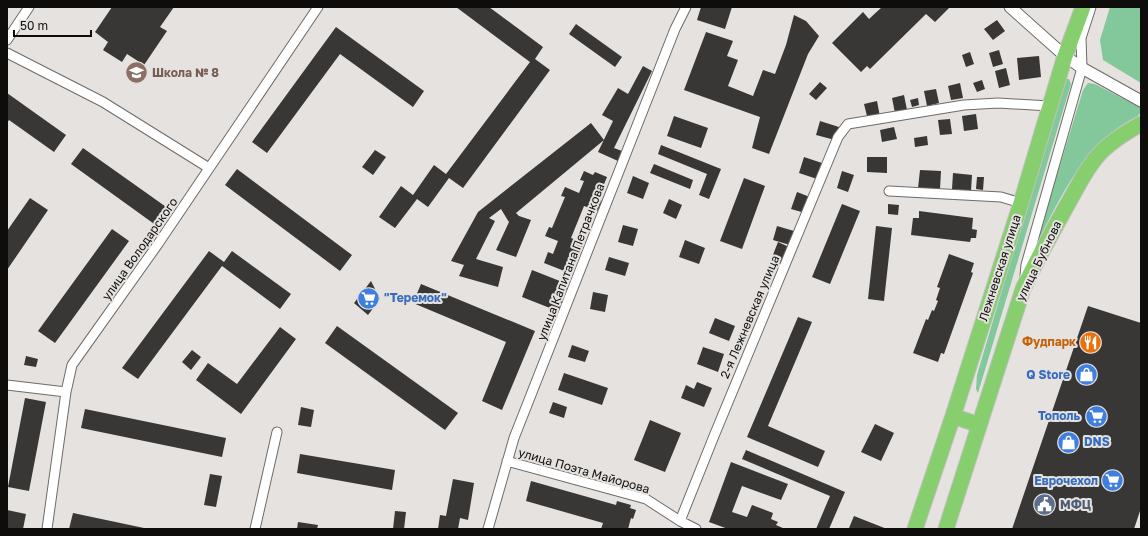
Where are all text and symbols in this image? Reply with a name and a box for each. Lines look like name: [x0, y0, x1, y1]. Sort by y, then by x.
scale bar: [14, 12, 91, 38]
text: 50 m: [20, 18, 48, 33]
school or university icon: Школа № 8: [123, 60, 149, 86]
place label: Школа № 8: [152, 65, 219, 80]
street label: улица Капитана Петрачкова: [534, 181, 608, 343]
street label: улица Володарского: [98, 194, 181, 303]
street label: Лежневская улица: [975, 213, 1024, 323]
street label: улица Бубнова: [1013, 218, 1065, 303]
street label: 2-я Лежневская улица: [717, 253, 782, 381]
supermarket icon: "Теремок": [355, 285, 381, 311]
place label: "Теремок": [384, 290, 447, 305]
restaurant icon: Фудпарк: [1078, 329, 1104, 355]
place label: Фудпарк: [1022, 334, 1076, 349]
shop icon: Q Store: [1073, 362, 1099, 388]
place label: Q Store: [1026, 367, 1070, 382]
supermarket icon: Тополь: [1083, 403, 1109, 429]
place label: Тополь: [1038, 408, 1080, 423]
shop icon: DNS: [1056, 429, 1082, 455]
place label: DNS: [1084, 434, 1110, 449]
street label: улица Поэта Майорова: [517, 445, 652, 496]
supermarket icon: Еврочехол: [1100, 468, 1126, 494]
place label: Еврочехол: [1034, 473, 1098, 488]
public building icon: МФЦ: [1032, 492, 1058, 518]
place label: МФЦ: [1060, 497, 1091, 512]

